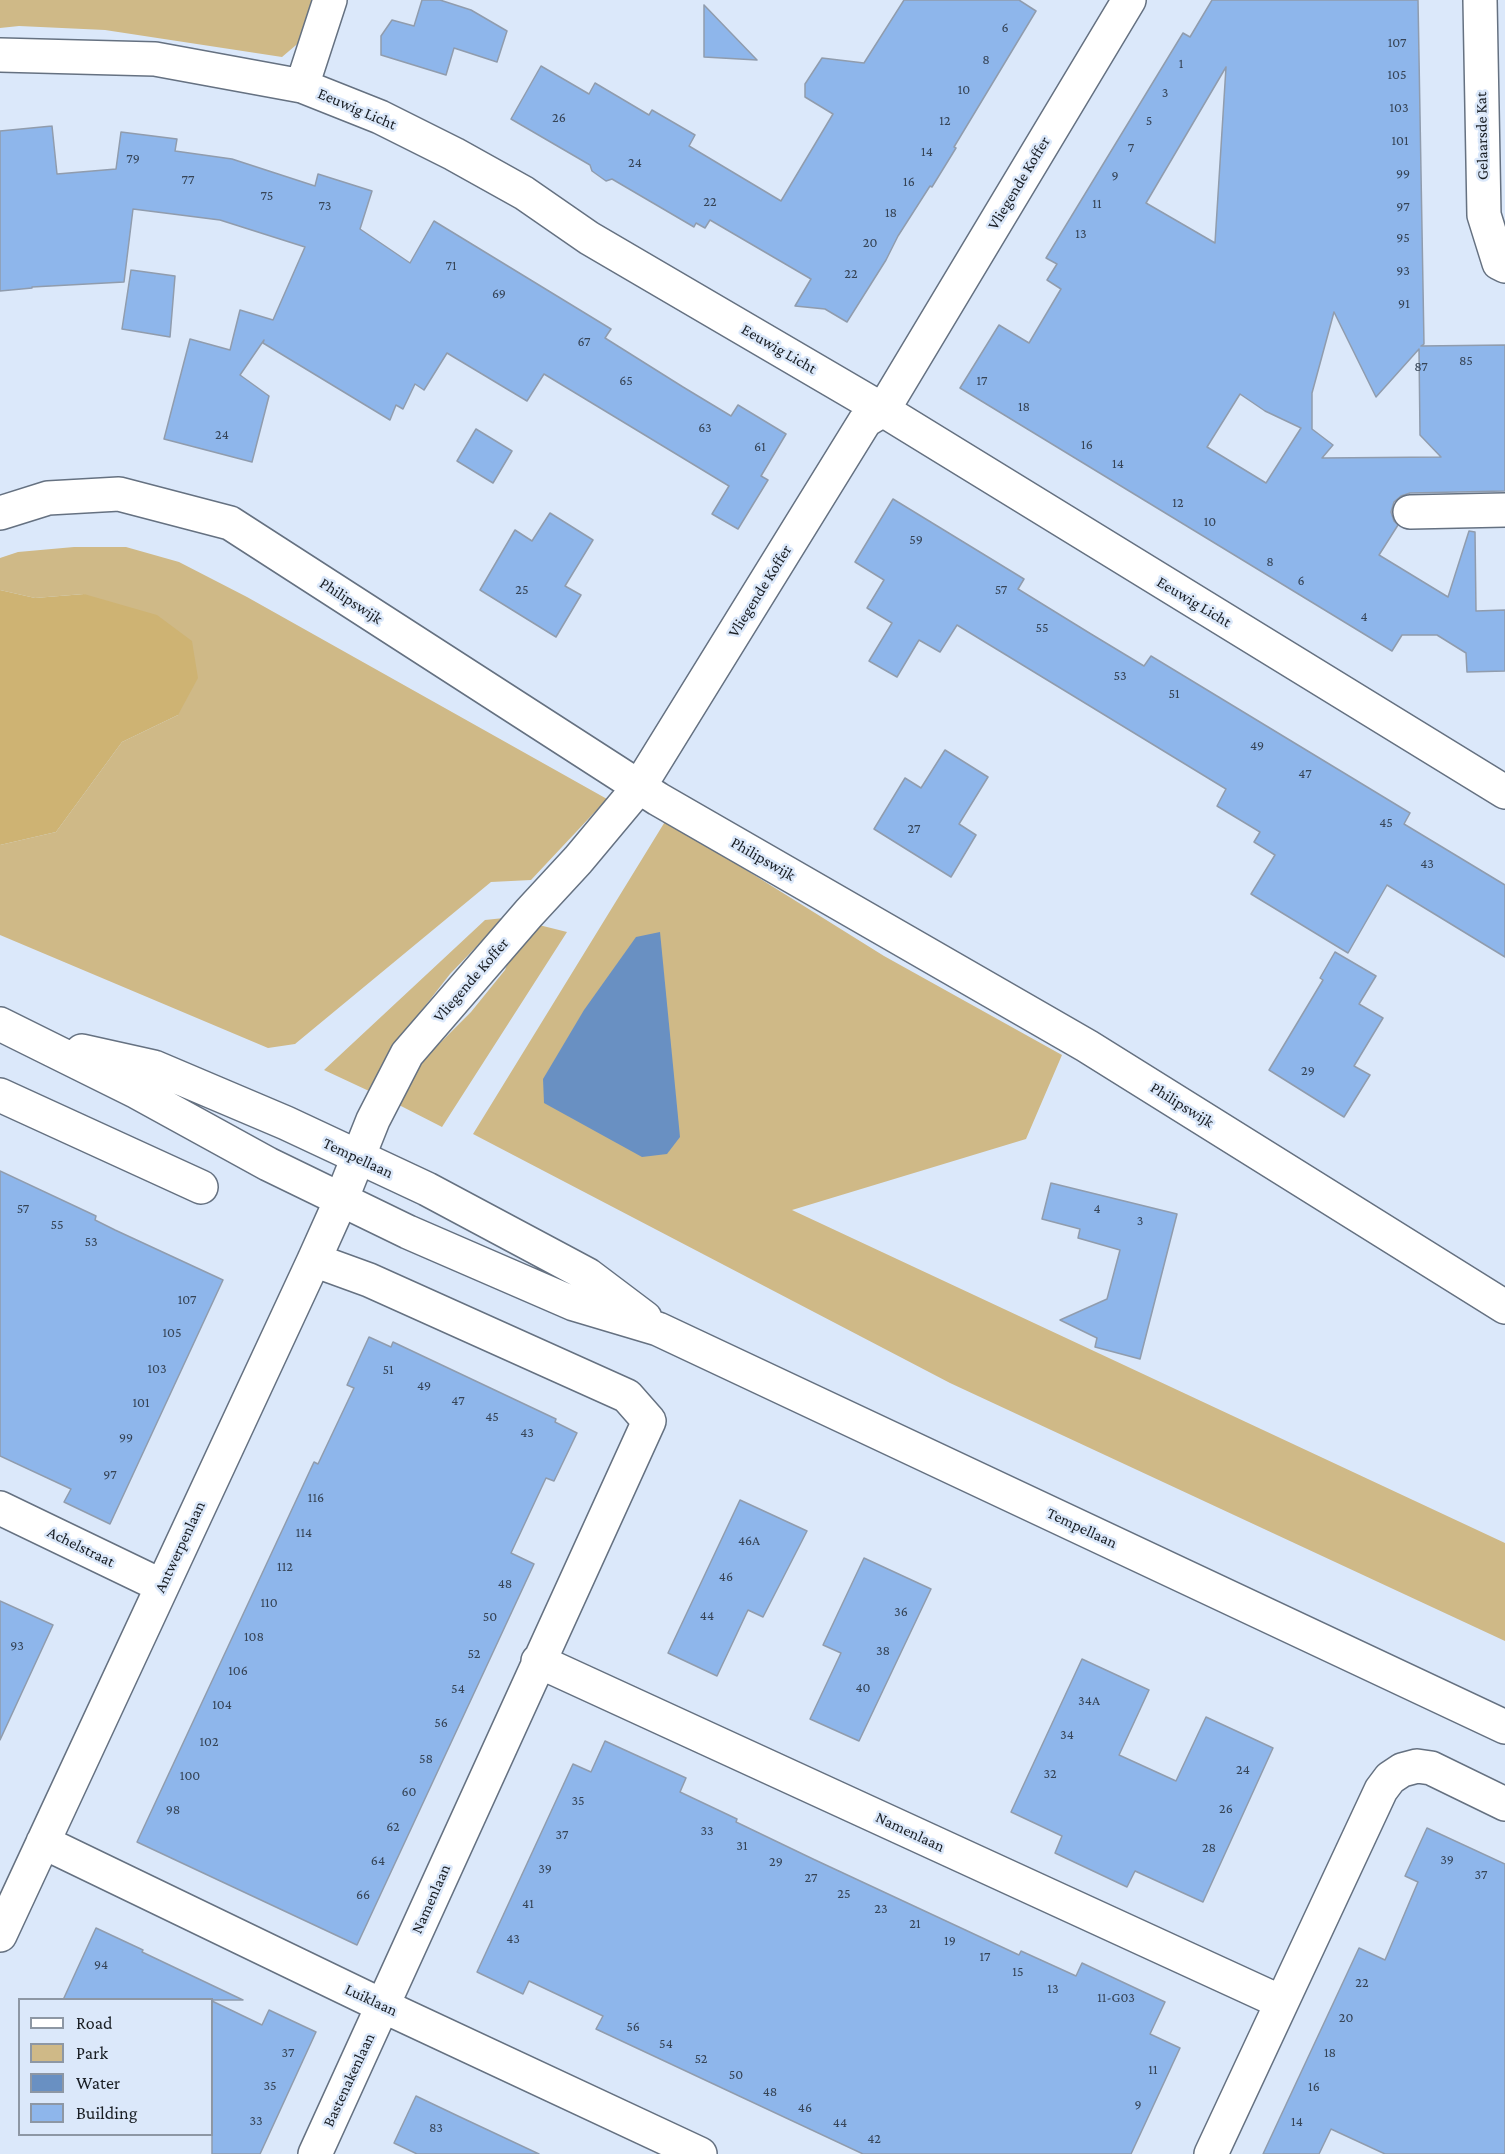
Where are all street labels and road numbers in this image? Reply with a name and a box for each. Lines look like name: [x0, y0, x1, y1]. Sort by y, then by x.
street label: Eeuwig Licht: [315, 84, 399, 134]
street label: Gelaarsde Kat: [1472, 92, 1492, 180]
street label: Vliegende Koffer: [984, 133, 1054, 233]
street label: Eeuwig Licht: [738, 320, 820, 378]
street label: Vliegende Koffer: [724, 541, 796, 641]
street label: Eeuwig Licht: [1153, 572, 1235, 632]
street label: Philipswijk: [316, 574, 386, 628]
street label: Philipswijk: [727, 833, 799, 885]
street label: Vliegende Koffer: [429, 934, 513, 1026]
street label: Philipswijk: [1147, 1078, 1217, 1132]
street label: Tempellaan: [320, 1133, 396, 1183]
street label: Antwerpenlaan: [150, 1498, 210, 1596]
street label: Tempellaan: [1044, 1503, 1120, 1553]
street label: Achelstraat: [44, 1522, 118, 1572]
street label: Namenlaan: [872, 1808, 948, 1856]
street label: Namenlaan: [407, 1861, 455, 1937]
street label: Luiklaan: [342, 1980, 400, 2020]
street label: Bastenakenlaan: [319, 2030, 379, 2130]

